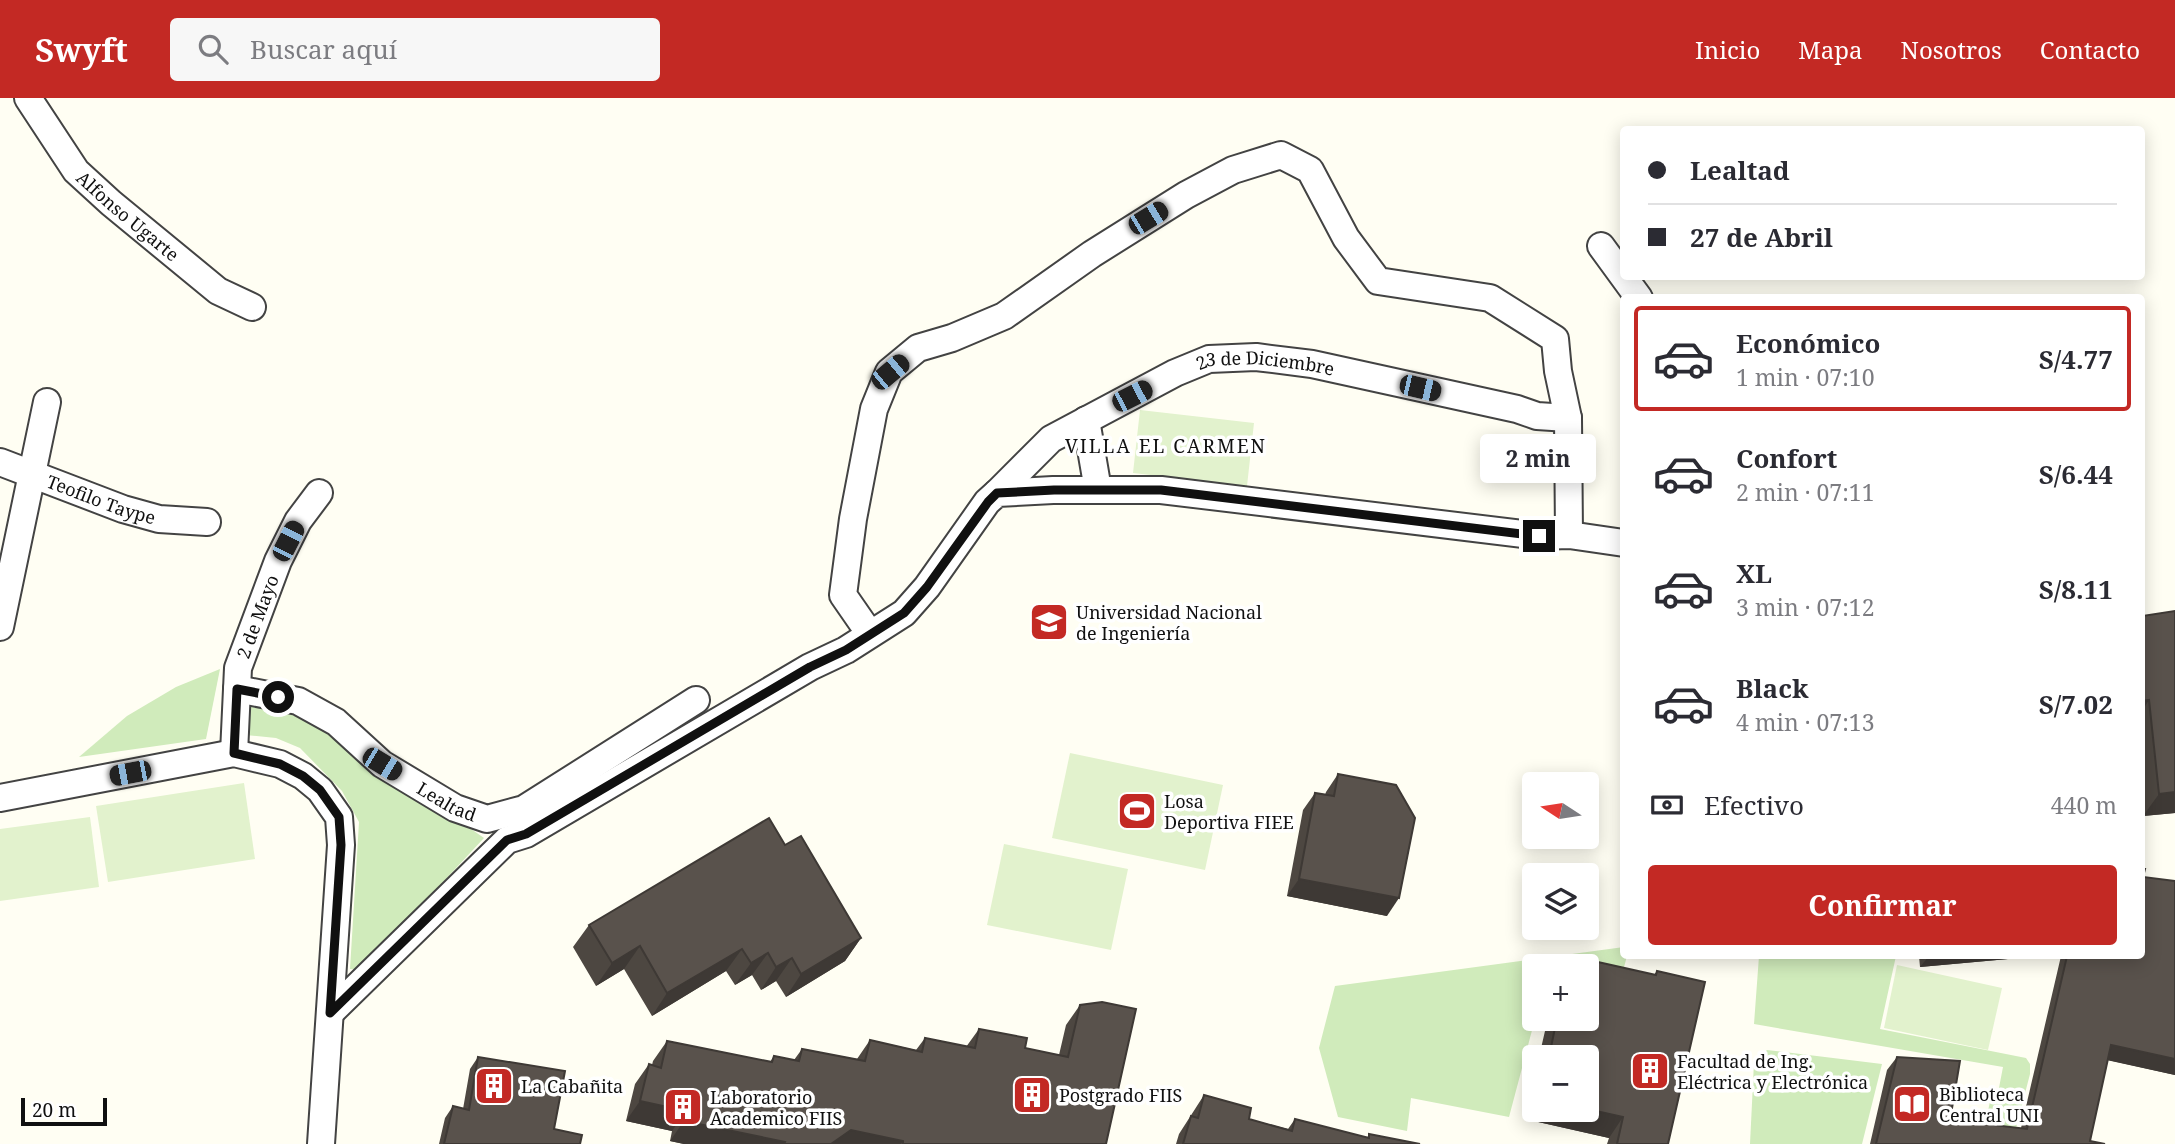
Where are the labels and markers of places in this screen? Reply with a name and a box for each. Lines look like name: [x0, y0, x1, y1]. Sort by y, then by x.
place label: Universidad Nacional de Ingeniería: [1076, 600, 1262, 645]
school or university icon: Universidad Nacional de Ingeniería: [1028, 601, 1070, 643]
place label: Losa Deportiva FIEE: [1164, 789, 1294, 834]
sports icon: Losa Deportiva FIEE: [1116, 790, 1158, 832]
place label: Facultad de Ing. Eléctrica y Electrónica: [1677, 1049, 1868, 1094]
building icon: Facultad de Ing. Eléctrica y Electrónica: [1629, 1050, 1671, 1092]
building icon: La Cabañita: [473, 1065, 515, 1107]
place label: La Cabañita: [521, 1074, 623, 1098]
building icon: Postgrado FIIS: [1011, 1074, 1053, 1116]
place label: Biblioteca Central UNI: [1939, 1082, 2039, 1127]
place label: Postgrado FIIS: [1059, 1083, 1182, 1107]
library icon: Biblioteca Central UNI: [1891, 1083, 1933, 1125]
place label: Laboratorio Academico FIIS: [710, 1085, 842, 1130]
building icon: Laboratorio Academico FIIS: [662, 1086, 704, 1128]

